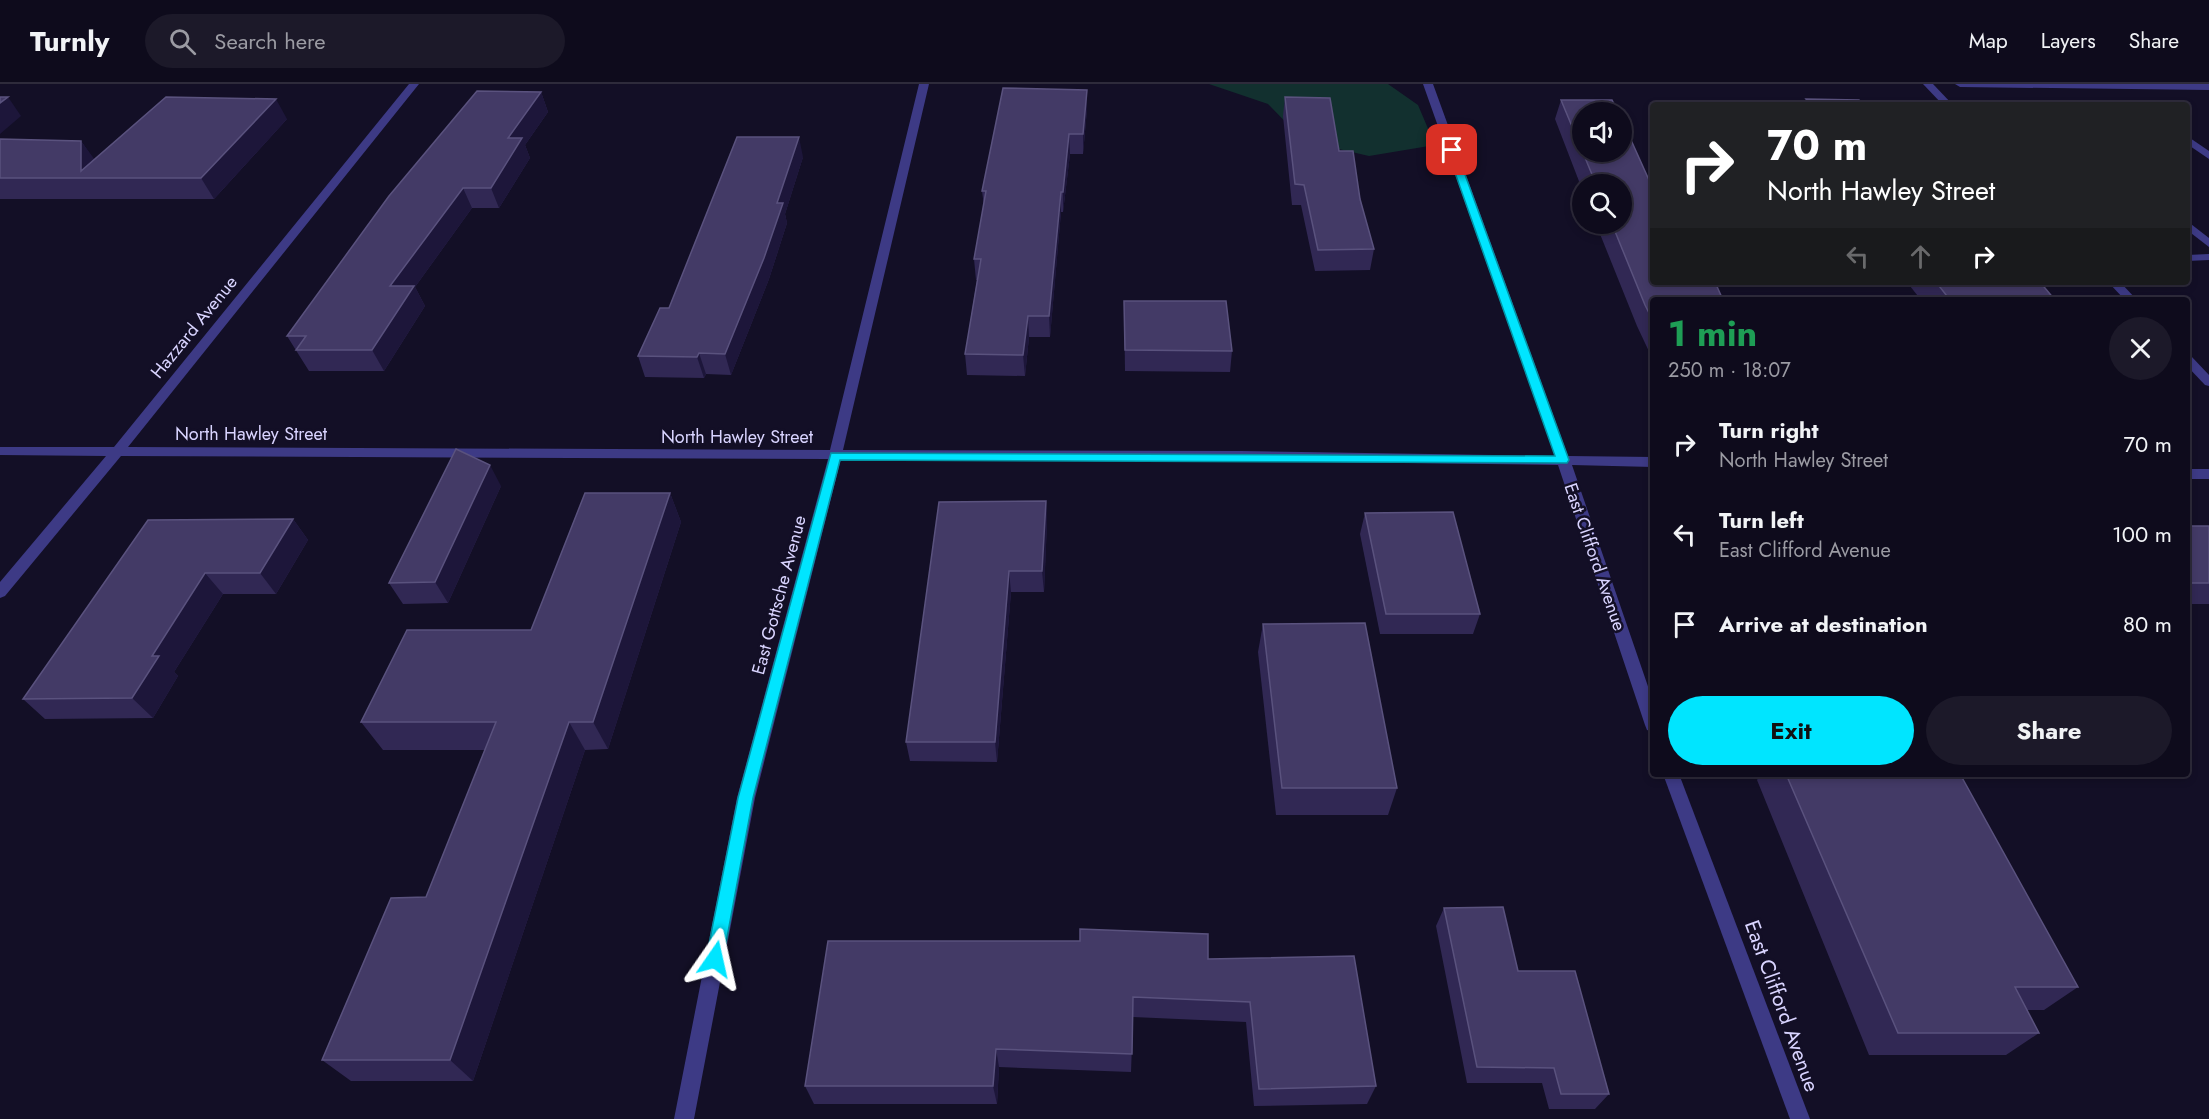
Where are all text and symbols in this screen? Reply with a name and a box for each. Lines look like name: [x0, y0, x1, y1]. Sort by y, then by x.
search box: [145, 14, 565, 68]
text: Turnly: [30, 21, 109, 62]
icon: search: [166, 25, 199, 58]
text: Search here: [214, 25, 326, 57]
text: Map: [1969, 26, 2008, 56]
text: Layers: [2041, 26, 2096, 56]
text: Share: [2129, 26, 2179, 56]
map controls: [1572, 102, 1632, 234]
button: sound: [1572, 102, 1632, 162]
text: 70 m: [1767, 115, 1867, 176]
pin: [1426, 124, 1477, 175]
icon: right: [1668, 126, 1746, 204]
icon: arrive: [1435, 133, 1468, 166]
text: North Hawley Street: [1767, 171, 1995, 210]
button: search: [1572, 174, 1632, 234]
icon: left: [1841, 240, 1874, 273]
icon: ahead: [1904, 240, 1937, 273]
icon: right: [1967, 240, 2000, 273]
street label: Hazzard Avenue: [145, 270, 243, 384]
text: 1 min: [1668, 307, 1757, 359]
button: close: [2109, 317, 2172, 380]
text: 250 m · 18:07: [1668, 356, 1791, 385]
text: Turn right: [1719, 414, 1819, 446]
street label: North Hawley Street: [175, 421, 328, 447]
street label: North Hawley Street: [661, 424, 814, 450]
icon: right: [1668, 428, 1701, 461]
text: 70 m: [2123, 428, 2172, 460]
text: North Hawley Street: [1719, 446, 1888, 475]
street label: East Clifford Avenue: [1558, 480, 1632, 634]
text: Turn left: [1719, 504, 1804, 536]
street label: East Gottsche Avenue: [745, 512, 813, 678]
icon: left: [1668, 518, 1701, 551]
text: 100 m: [2112, 518, 2172, 550]
text: East Clifford Avenue: [1719, 536, 1891, 565]
icon: arrive: [1668, 608, 1701, 641]
text: Arrive at destination: [1719, 608, 1928, 640]
text: 80 m: [2123, 608, 2172, 640]
button: Exit: [1668, 696, 1914, 765]
button: Share: [1926, 696, 2172, 765]
street label: East Clifford Avenue: [1737, 916, 1827, 1096]
position arrow: [683, 927, 747, 991]

